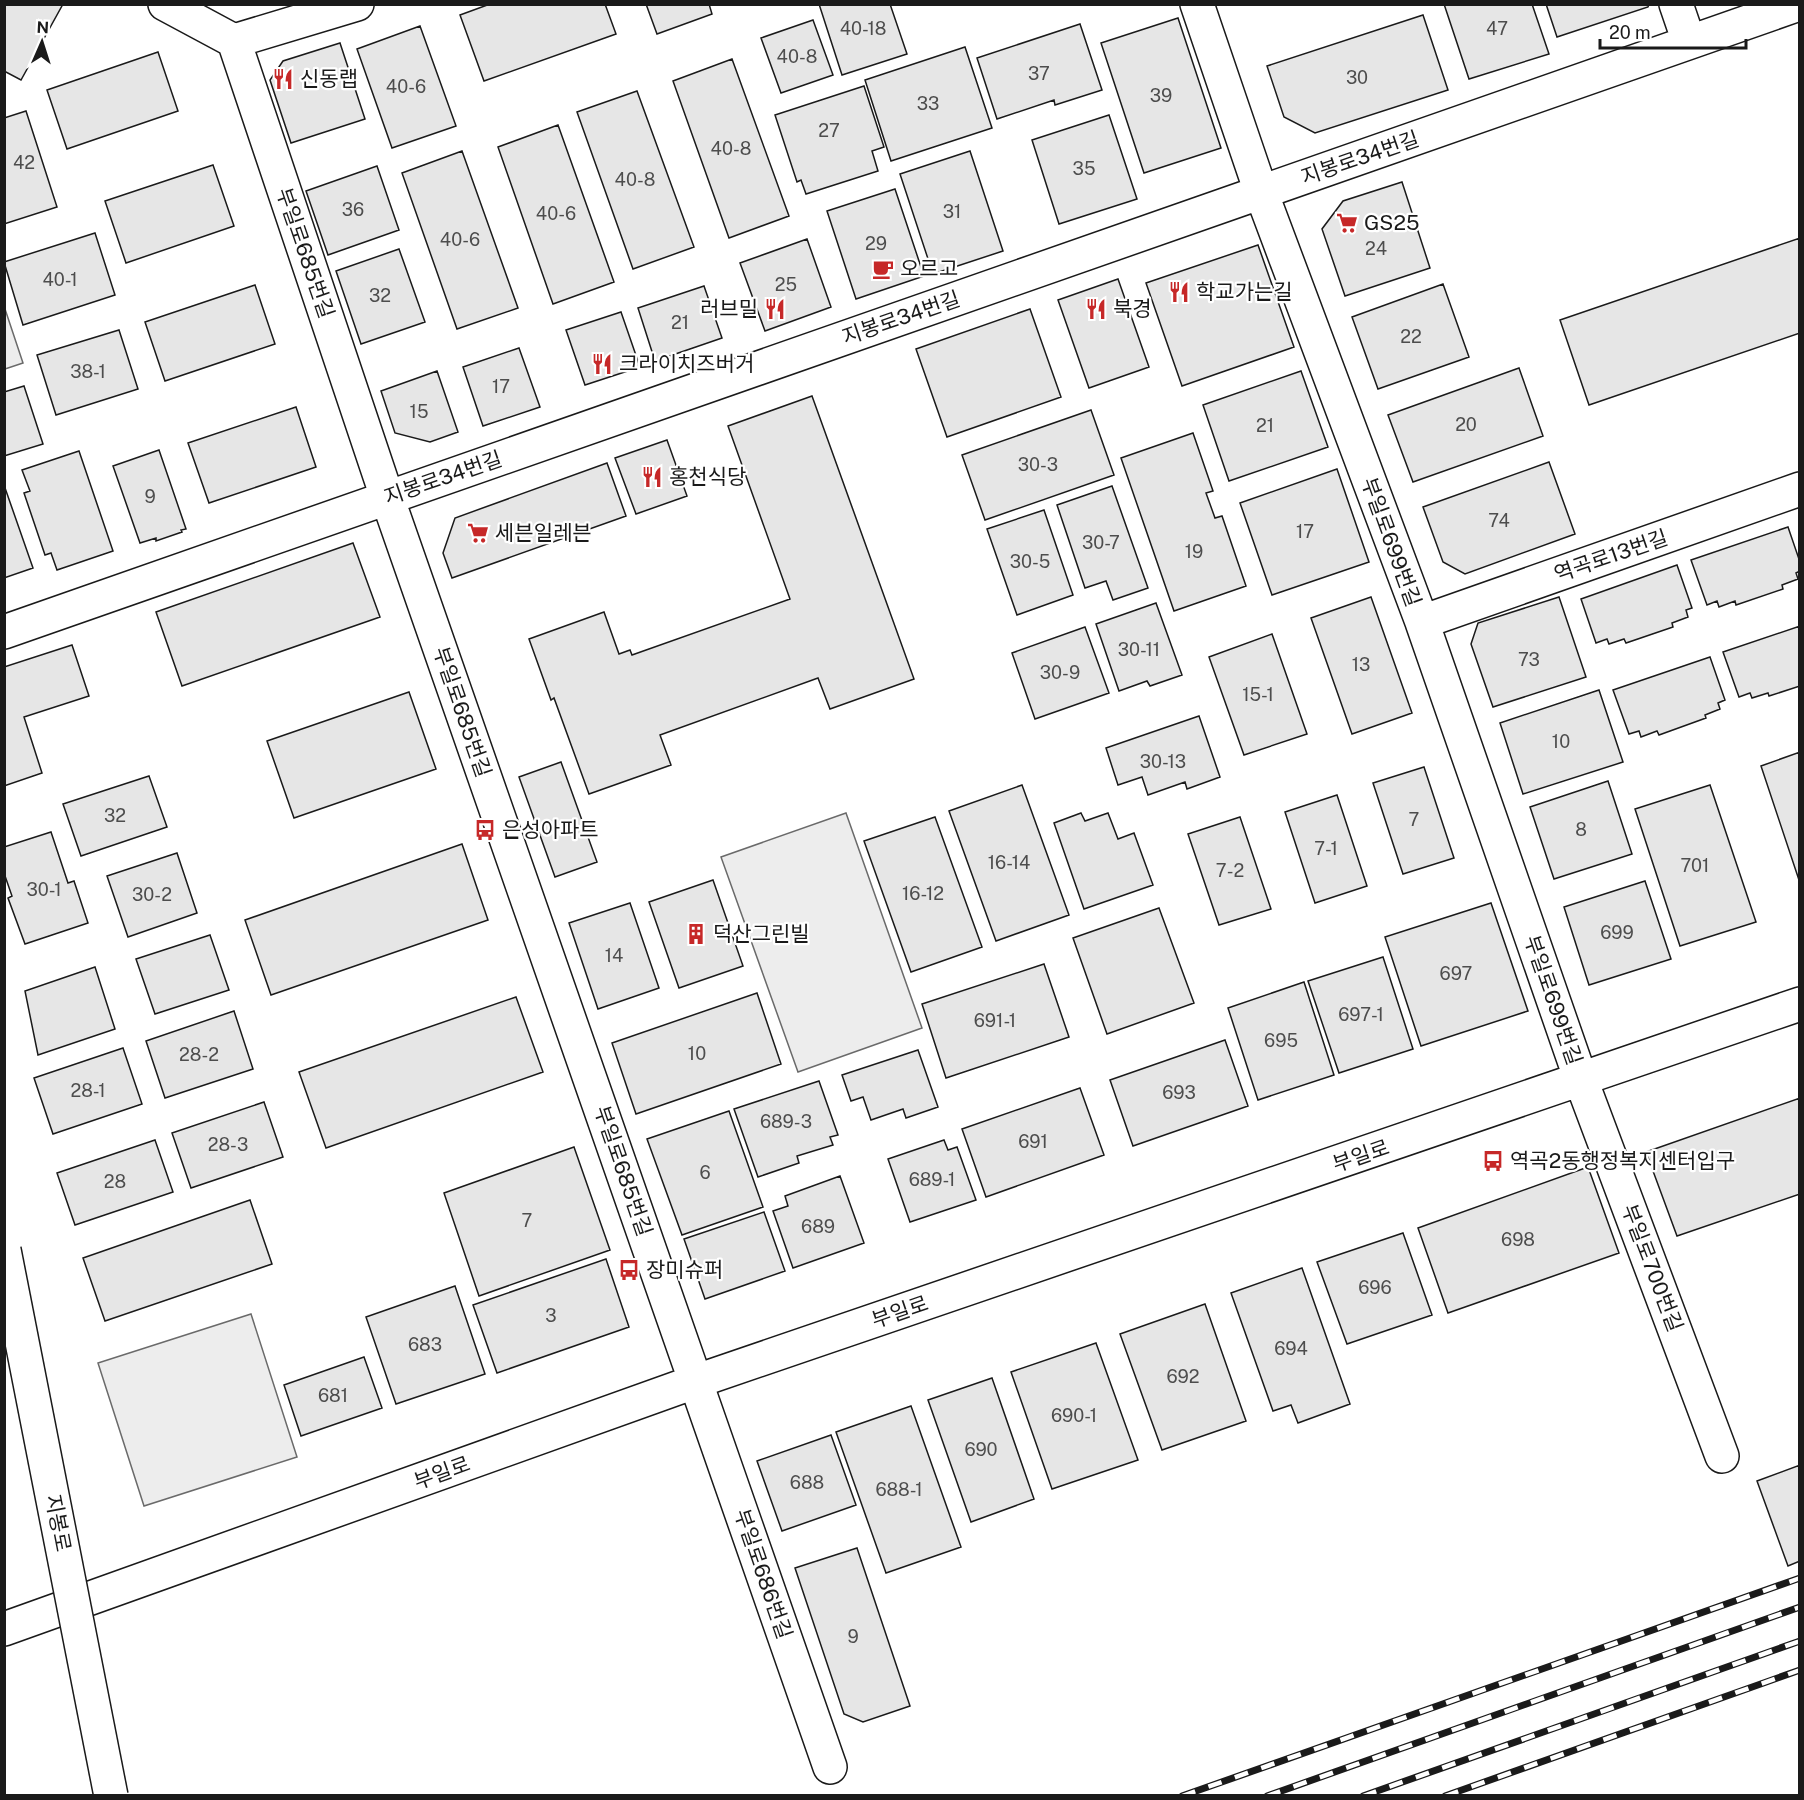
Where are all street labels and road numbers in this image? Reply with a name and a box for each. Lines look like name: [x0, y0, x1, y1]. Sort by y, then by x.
street label: 지봉로34번길: [1298, 126, 1422, 189]
street label: 부일로685번길: [271, 184, 340, 321]
street label: 지봉로34번길: [839, 286, 963, 349]
street label: 지봉로34번길: [381, 446, 505, 509]
street label: 부일로699번길: [1357, 474, 1426, 610]
street label: 역곡로13번길: [1551, 524, 1671, 587]
street label: 부일로685번길: [428, 643, 497, 780]
street label: 부일로699번길: [1520, 932, 1587, 1068]
street label: 부일로685번길: [589, 1102, 658, 1239]
street label: 부일로: [1329, 1134, 1392, 1177]
street label: 부일로700번길: [1617, 1201, 1688, 1335]
street label: 부일로: [868, 1290, 931, 1333]
street label: 부일로: [410, 1451, 473, 1494]
street label: 지봉로: [41, 1492, 76, 1554]
street label: 부일로686번길: [730, 1505, 797, 1642]

